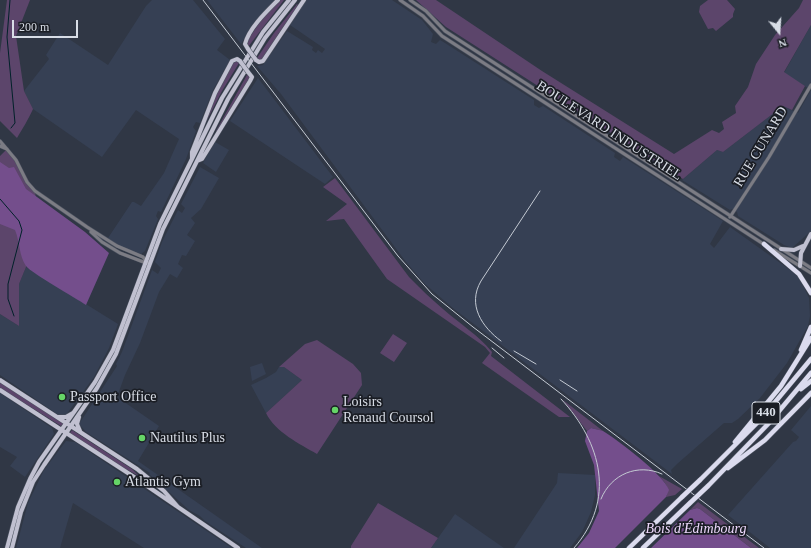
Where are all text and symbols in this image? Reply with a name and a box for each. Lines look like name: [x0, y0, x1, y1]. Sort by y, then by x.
scale bar: [14, 12, 80, 38]
north arrow: [759, 12, 799, 52]
text: 200 m: [19, 20, 49, 34]
text: N: [777, 36, 788, 50]
street label: BOULEVARD INDUSTRIEL: [533, 78, 685, 184]
street label: RUE CUNARD: [730, 104, 792, 190]
place label: Passport Office: [70, 389, 156, 405]
marker: Passport Office: [57, 392, 67, 402]
place label: Loisirs Renaud Coursol: [343, 394, 434, 426]
road number: 440: [752, 402, 780, 424]
marker: Loisirs Renaud Coursol: [330, 405, 340, 415]
place label: Nautilus Plus: [150, 430, 225, 446]
marker: Nautilus Plus: [137, 433, 147, 443]
place label: Atlantis Gym: [125, 474, 201, 490]
marker: Atlantis Gym: [112, 477, 122, 487]
park label: Bois d'Édimbourg: [646, 521, 746, 537]

